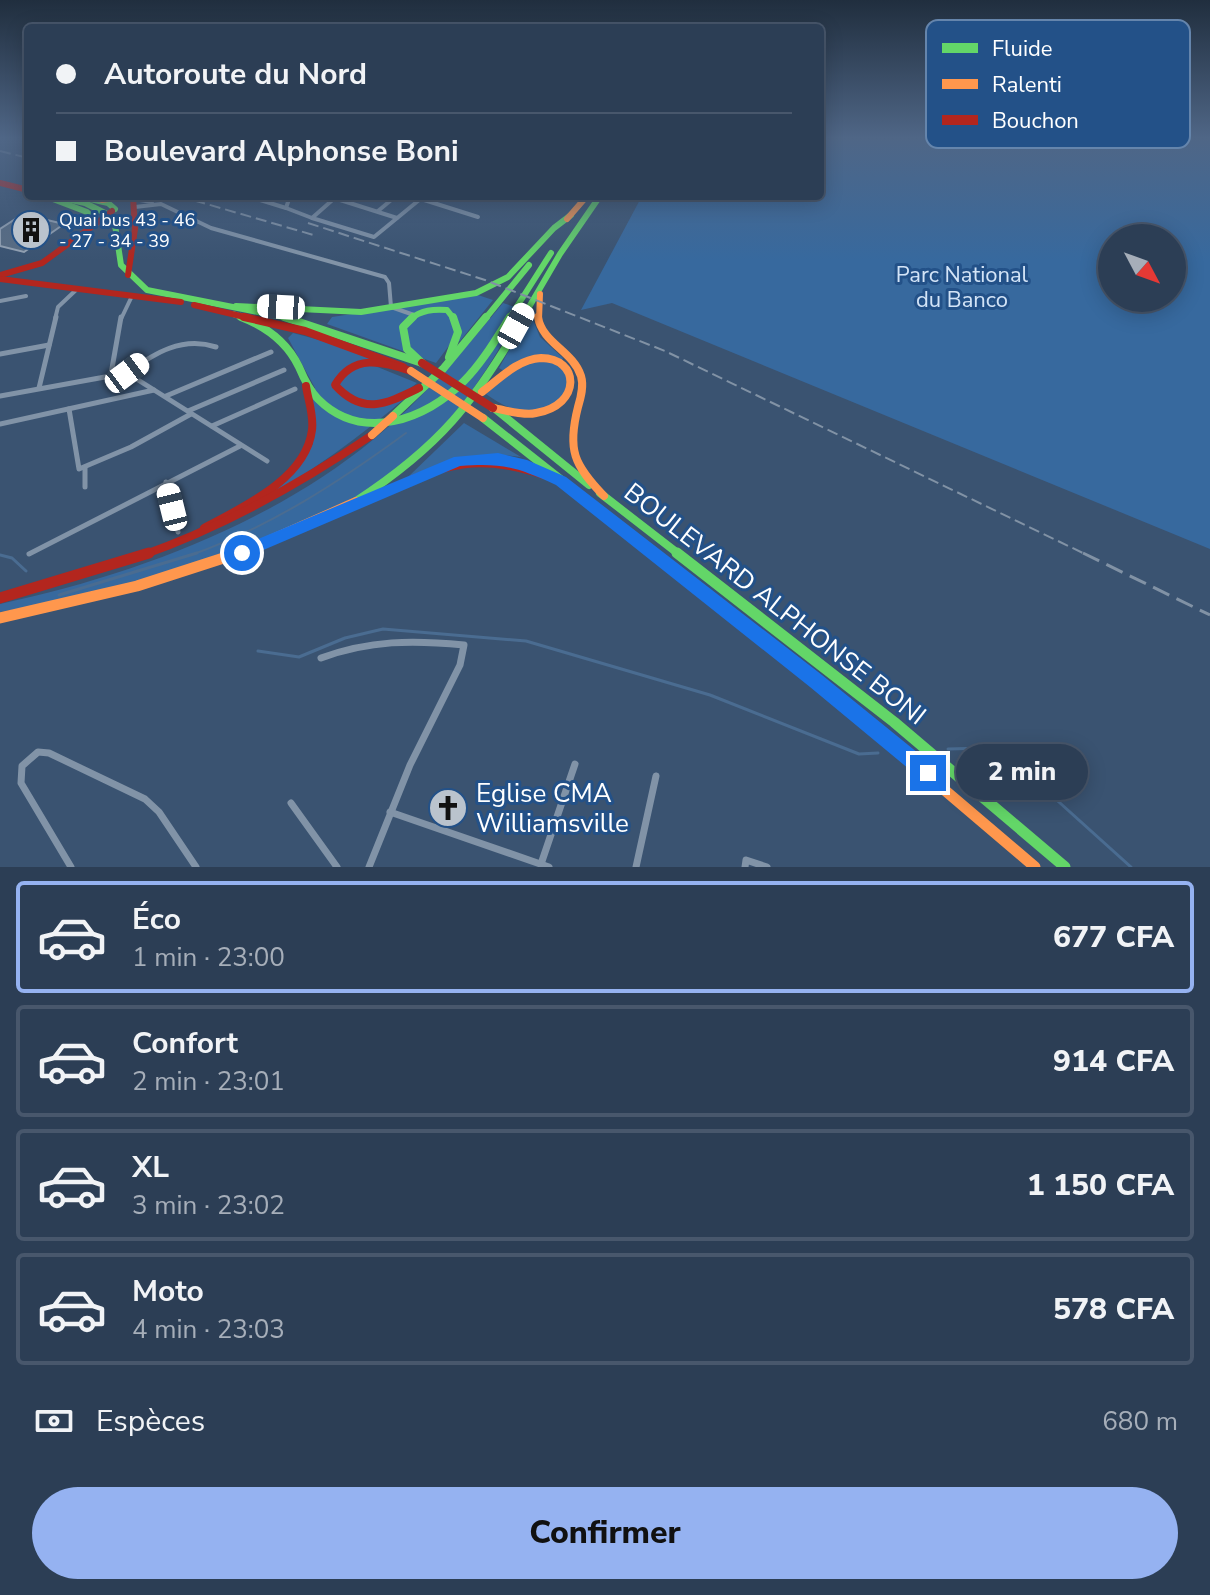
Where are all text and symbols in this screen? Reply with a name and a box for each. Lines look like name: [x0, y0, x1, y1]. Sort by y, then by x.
legend: [926, 20, 1190, 148]
text: Fluide: [992, 34, 1053, 64]
text: Autoroute du Nord: [104, 54, 367, 95]
text: Ralenti: [992, 70, 1062, 100]
text: Bouchon: [992, 106, 1079, 136]
text: Boulevard Alphonse Boni: [104, 131, 459, 172]
place label: Quai bus 43 - 46 - 27 - 34 - 39: [59, 208, 195, 253]
building icon: Quai bus 43 - 46 - 27 - 34 - 39: [10, 209, 52, 251]
north arrow: [1098, 224, 1186, 312]
map controls: [1098, 224, 1186, 312]
park label: Parc National du Banco: [896, 260, 1029, 315]
car: [256, 294, 306, 320]
car: [494, 299, 538, 353]
car: [101, 349, 153, 397]
street label: BOULEVARD ALPHONSE BONI: [617, 475, 933, 733]
car: [155, 481, 189, 533]
route start: [224, 535, 260, 571]
callout: 2 min: [956, 745, 1088, 801]
text: 2 min: [988, 754, 1056, 789]
route end: [910, 755, 946, 791]
place label: Eglise CMA Williamsville: [476, 776, 629, 841]
church icon: Eglise CMA Williamsville: [427, 787, 469, 829]
text: Éco: [132, 899, 181, 940]
icon: car: [36, 901, 108, 973]
text: 677 CFA: [1053, 917, 1174, 958]
text: 1 min · 23:00: [132, 940, 285, 975]
text: Confort: [132, 1023, 238, 1064]
icon: car: [36, 1025, 108, 1097]
text: 914 CFA: [1053, 1041, 1174, 1082]
text: 2 min · 23:01: [132, 1064, 285, 1099]
text: XL: [132, 1147, 169, 1188]
icon: car: [36, 1149, 108, 1221]
text: 1 150 CFA: [1027, 1165, 1174, 1206]
text: 3 min · 23:02: [132, 1188, 285, 1223]
text: Moto: [132, 1271, 204, 1312]
icon: car: [36, 1273, 108, 1345]
text: 578 CFA: [1053, 1289, 1174, 1330]
text: 4 min · 23:03: [132, 1312, 285, 1347]
icon: cash: [32, 1399, 76, 1443]
text: Espèces: [96, 1401, 205, 1442]
text: 680 m: [1102, 1404, 1178, 1439]
button: Confirmer: [32, 1487, 1178, 1579]

